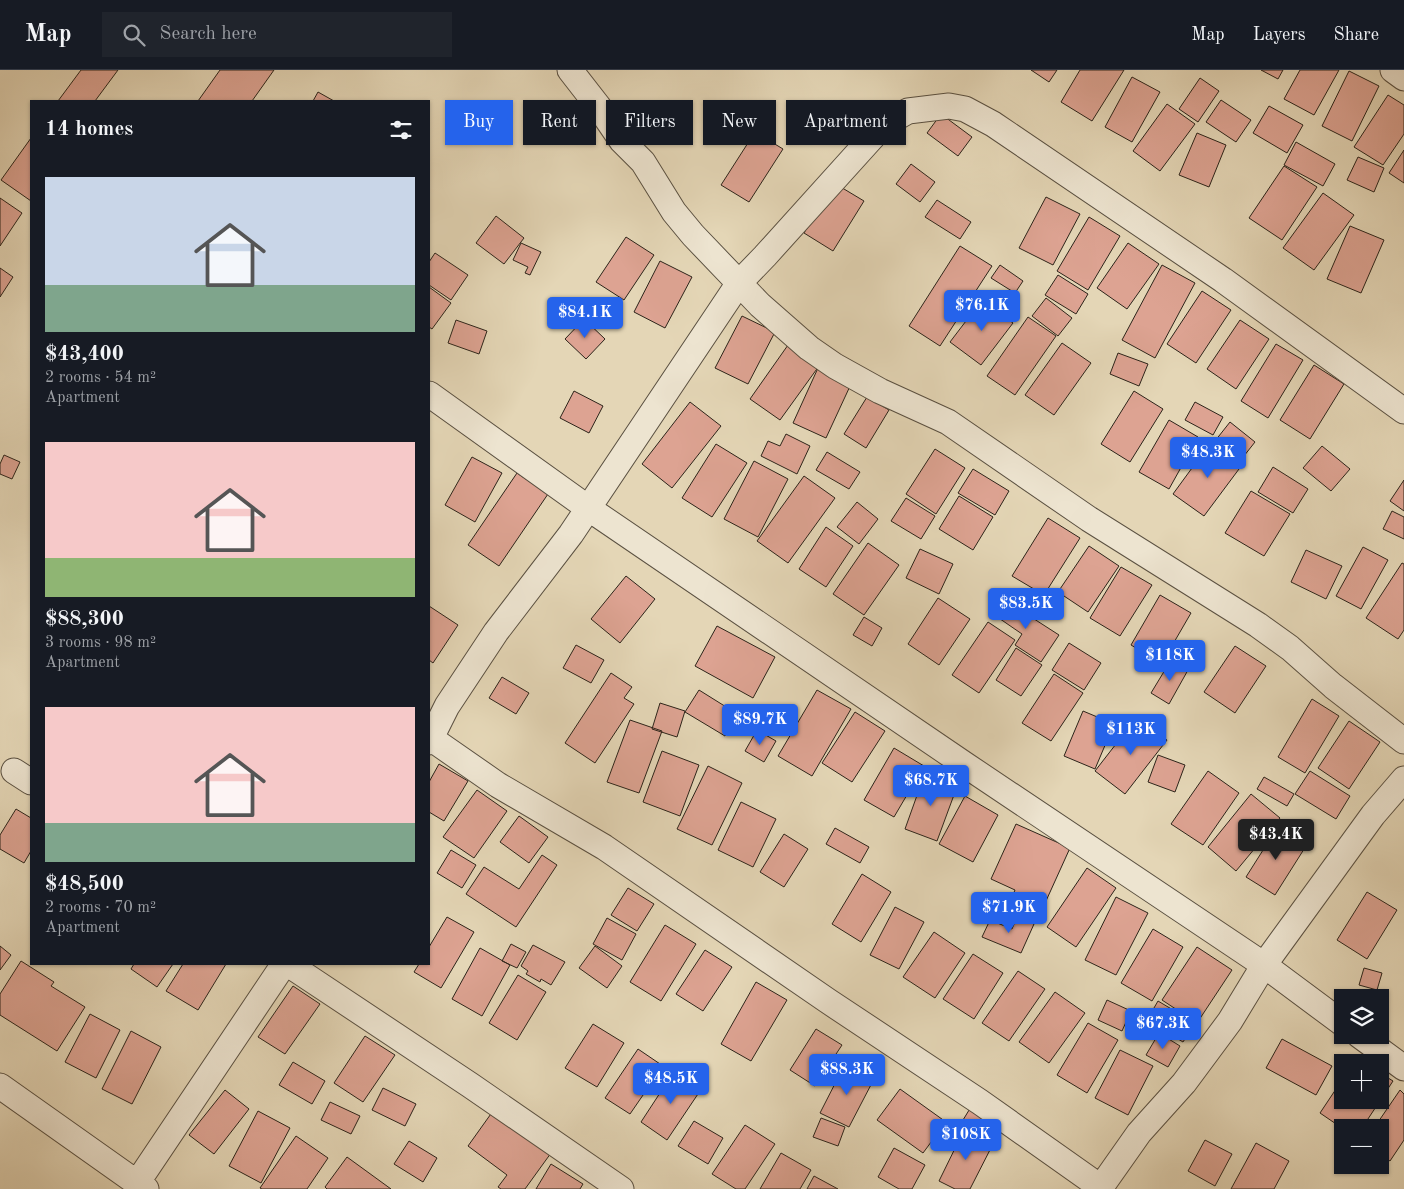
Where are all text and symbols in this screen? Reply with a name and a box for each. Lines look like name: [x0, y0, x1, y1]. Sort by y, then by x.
search box: [102, 12, 452, 57]
icon: search: [120, 21, 148, 49]
text: Map: [25, 23, 72, 47]
text: Search here: [160, 25, 257, 44]
text: Map: [1191, 26, 1225, 44]
text: Layers: [1253, 26, 1305, 44]
text: Share: [1333, 26, 1379, 44]
chip: Buy: [445, 100, 513, 145]
chip: Rent: [523, 100, 596, 145]
chip: Filters: [606, 100, 693, 145]
chip: New: [703, 100, 776, 145]
chip: Apartment: [786, 100, 906, 145]
icon: filters: [387, 116, 415, 144]
text: 14 homes: [45, 119, 133, 140]
icon: home: [185, 210, 275, 300]
pin: $76.1K: [941, 290, 1023, 332]
pin: $84.1K: [544, 296, 626, 339]
text: $76.1K: [955, 298, 1009, 314]
text: $84.1K: [558, 305, 612, 321]
text: $43,400: [45, 344, 124, 365]
text: 2 rooms · 54 m²: [45, 370, 156, 386]
text: Apartment: [45, 390, 120, 406]
pin: $48.3K: [1167, 436, 1249, 479]
text: $48.3K: [1181, 445, 1235, 461]
icon: home: [185, 475, 275, 565]
pin: $83.5K: [985, 588, 1067, 630]
text: $83.5K: [999, 596, 1053, 612]
text: $88,300: [45, 609, 124, 630]
text: 3 rooms · 98 m²: [45, 635, 156, 651]
pin: $118K: [1135, 640, 1205, 682]
text: $118K: [1145, 648, 1195, 664]
text: Apartment: [45, 655, 120, 671]
pin: $89.7K: [719, 704, 801, 746]
text: $89.7K: [733, 712, 787, 728]
pin: $113K: [1096, 714, 1166, 756]
text: $113K: [1106, 722, 1156, 738]
icon: home: [185, 740, 275, 830]
pin: $68.7K: [890, 764, 972, 807]
text: $68.7K: [904, 773, 958, 789]
pin: $43.4K: [1235, 818, 1317, 861]
text: $43.4K: [1249, 827, 1303, 843]
text: $48,500: [45, 874, 124, 895]
pin: $71.9K: [968, 892, 1050, 934]
text: 2 rooms · 70 m²: [45, 900, 156, 916]
text: $71.9K: [982, 900, 1036, 916]
text: Apartment: [45, 920, 120, 936]
map controls: [1334, 989, 1389, 1174]
button: layers: [1334, 989, 1389, 1044]
pin: $67.3K: [1122, 1008, 1204, 1050]
text: $67.3K: [1136, 1016, 1190, 1032]
pin: $88.3K: [806, 1054, 888, 1096]
button: +: [1334, 1054, 1389, 1109]
pin: $48.5K: [630, 1062, 712, 1105]
text: $88.3K: [820, 1062, 874, 1078]
text: $48.5K: [644, 1071, 698, 1087]
pin: $108K: [931, 1118, 1001, 1161]
button: −: [1334, 1119, 1389, 1174]
text: $108K: [941, 1127, 991, 1143]

